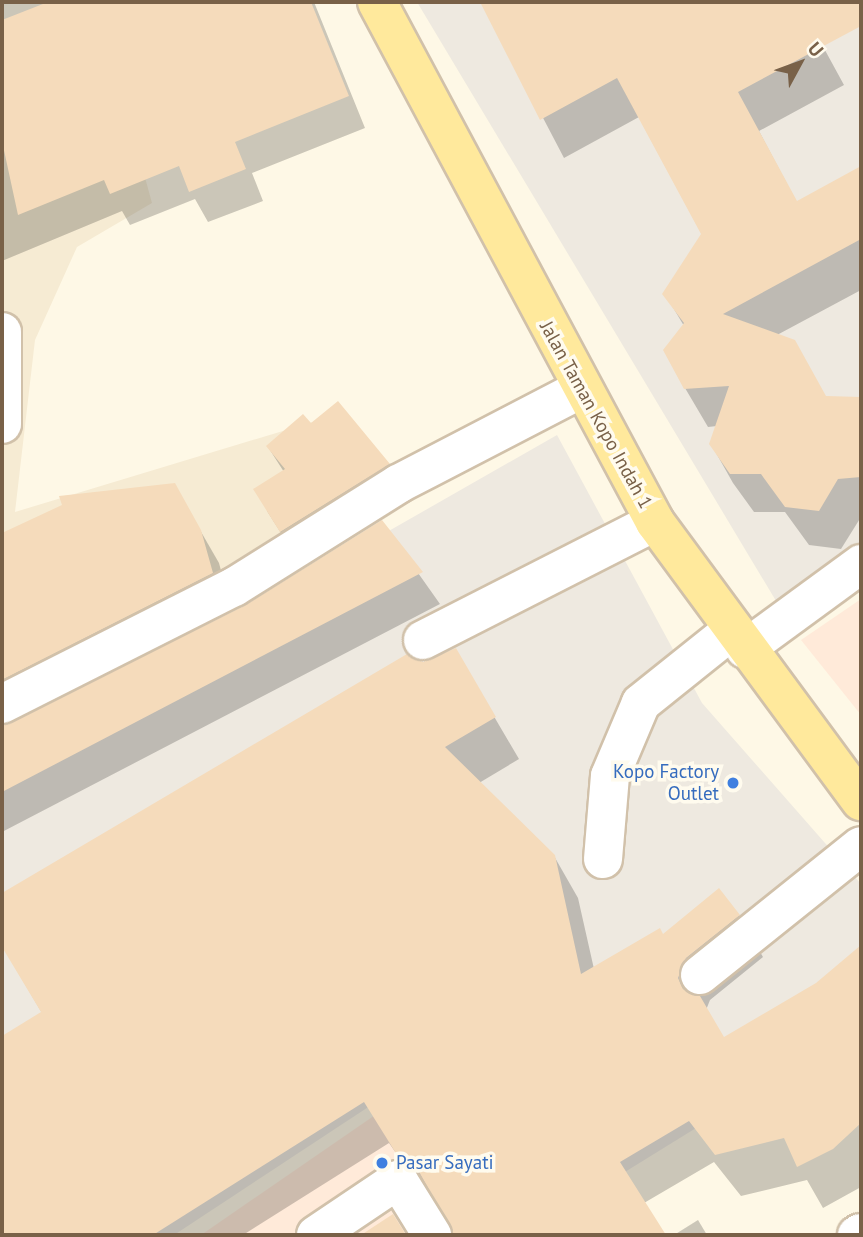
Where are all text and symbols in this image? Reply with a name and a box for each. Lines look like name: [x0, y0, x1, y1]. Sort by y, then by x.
north arrow: [765, 28, 835, 98]
text: U: [803, 37, 829, 62]
street label: Jalan Taman Kopo Indah 1: [535, 317, 657, 513]
place label: Kopo Factory Outlet: [613, 761, 719, 805]
marker: Kopo Factory Outlet: [725, 775, 741, 791]
place label: Pasar Sayati: [396, 1152, 494, 1174]
marker: Pasar Sayati: [374, 1155, 390, 1171]

